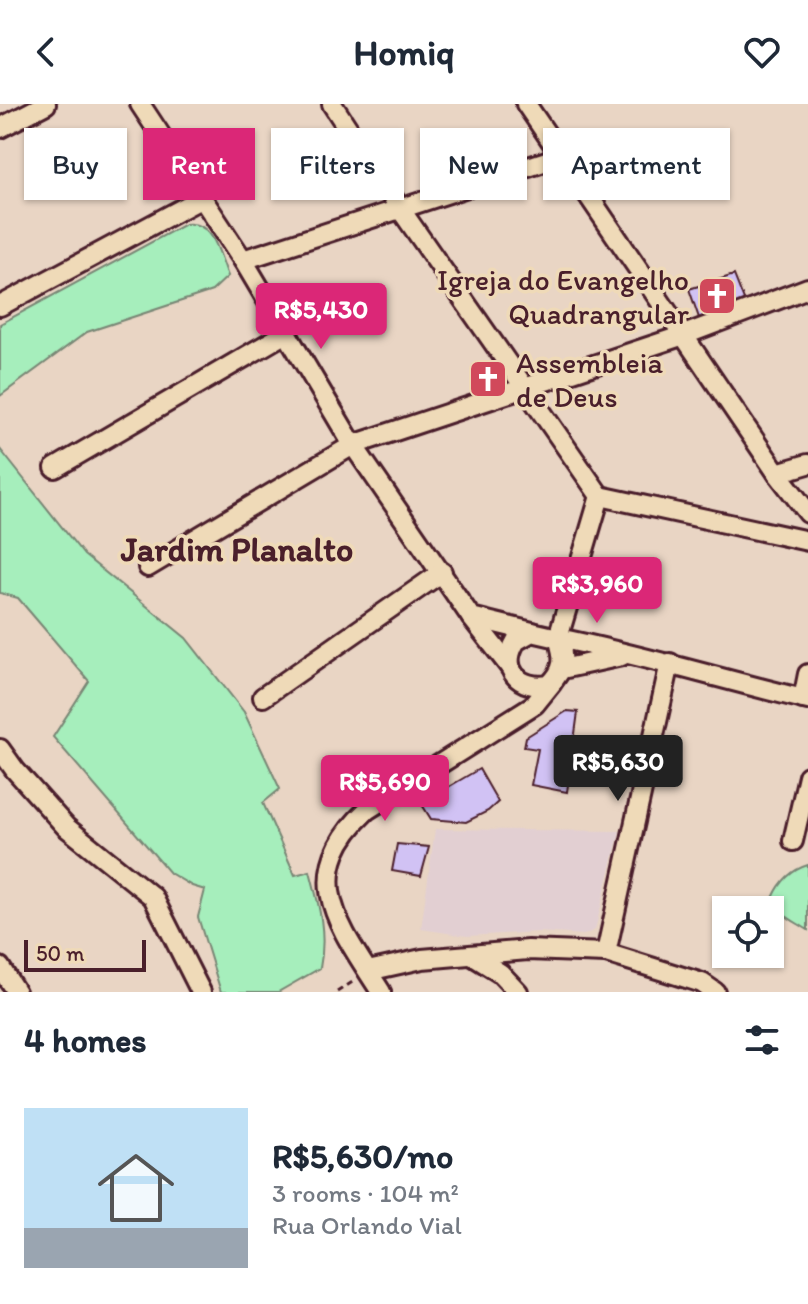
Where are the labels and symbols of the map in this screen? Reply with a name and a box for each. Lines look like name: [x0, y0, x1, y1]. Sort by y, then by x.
place label: Igreja do Evangelho Quadrangular: [437, 261, 689, 332]
church icon: Igreja do Evangelho Quadrangular: [696, 275, 738, 317]
pin: R$5,430: [247, 283, 395, 351]
place label: Assembleia de Deus: [516, 344, 663, 415]
church icon: Assembleia de Deus: [467, 358, 509, 400]
district label: Jardim Planalto: [120, 529, 353, 570]
pin: R$3,960: [523, 557, 671, 625]
pin: R$5,630: [544, 735, 692, 803]
pin: R$5,690: [311, 755, 459, 823]
scale bar: [24, 936, 146, 972]

